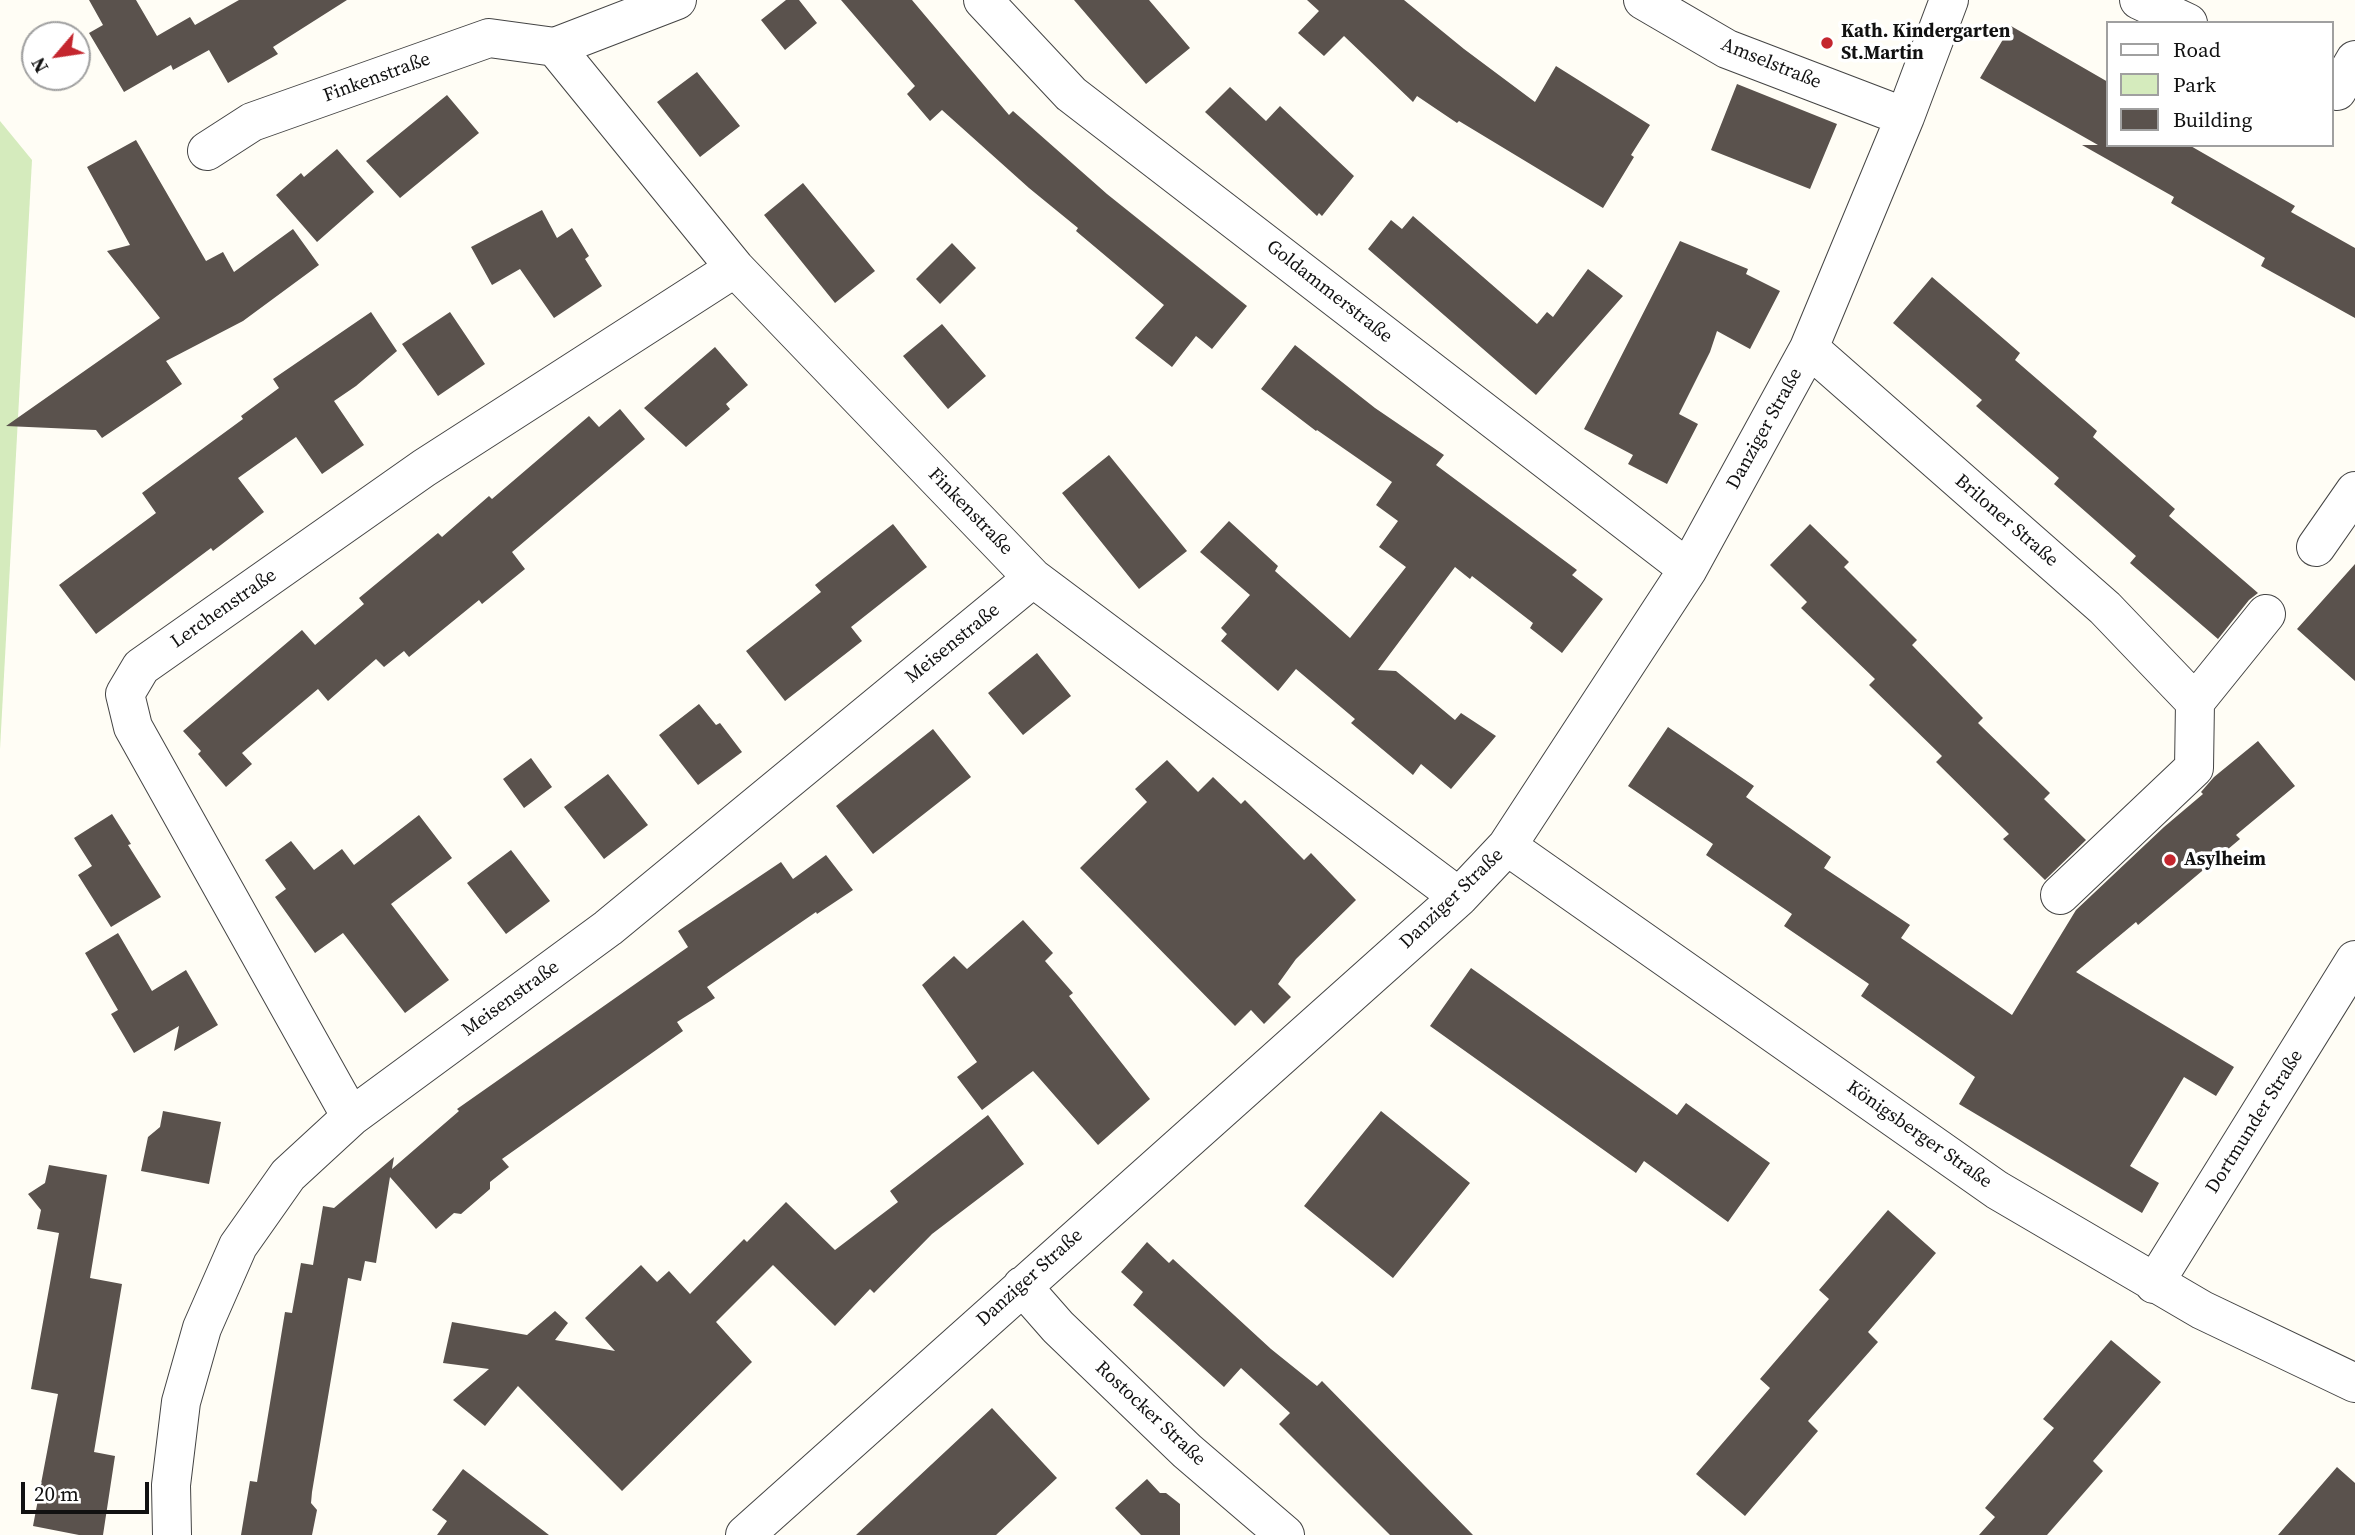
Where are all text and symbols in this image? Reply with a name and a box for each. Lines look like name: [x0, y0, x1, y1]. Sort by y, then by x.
north arrow: [21, 21, 91, 91]
place label: Kath. Kindergarten St.Martin: [1841, 21, 2010, 65]
legend: [2106, 21, 2334, 147]
street label: Amselstraße: [1718, 34, 1824, 94]
marker: Kath. Kindergarten St.Martin: [1819, 35, 1835, 51]
text: Road: [2173, 35, 2221, 64]
street label: Finkenstraße: [320, 48, 434, 108]
text: N: [25, 53, 54, 78]
text: Park: [2173, 70, 2216, 99]
text: Building: [2173, 105, 2252, 134]
street label: Goldammerstraße: [1261, 236, 1397, 348]
street label: Danziger Straße: [1722, 364, 1808, 494]
street label: Finkenstraße: [923, 464, 1017, 560]
street label: Briloner Straße: [1950, 470, 2062, 572]
street label: Lerchenstraße: [167, 564, 281, 654]
street label: Meisenstraße: [901, 599, 1005, 689]
street label: Danziger Straße: [1396, 844, 1508, 954]
place label: Asylheim: [2184, 849, 2266, 871]
marker: Asylheim: [2162, 852, 2178, 868]
street label: Meisenstraße: [458, 956, 564, 1042]
street label: Dortmunder Straße: [2202, 1046, 2308, 1198]
street label: Königsberger Straße: [1842, 1076, 1996, 1194]
street label: Danziger Straße: [972, 1224, 1088, 1332]
street label: Rostocker Straße: [1090, 1357, 1210, 1471]
scale bar: [24, 1468, 152, 1512]
text: 20 m: [34, 1479, 79, 1508]

